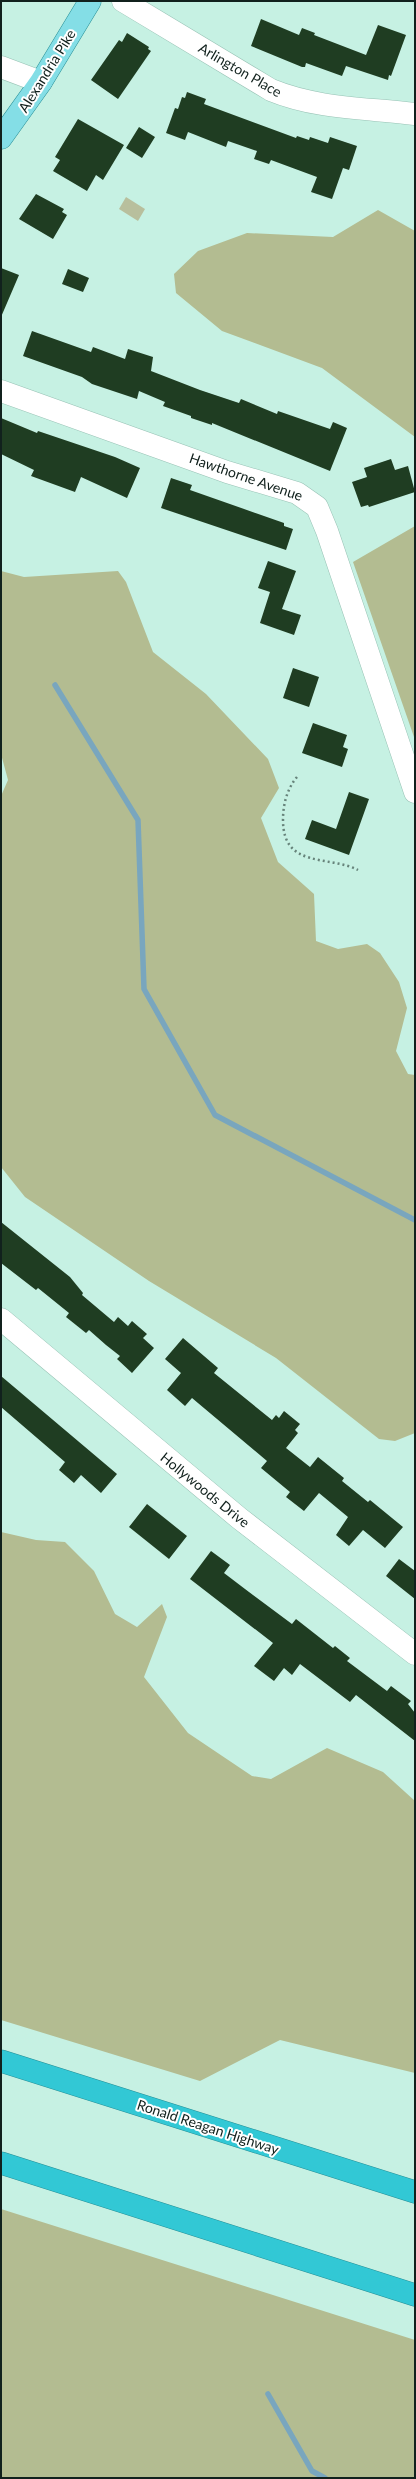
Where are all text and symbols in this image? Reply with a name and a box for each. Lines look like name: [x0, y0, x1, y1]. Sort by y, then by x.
street label: Alexandria Pike: [14, 26, 79, 115]
street label: Arlington Place: [196, 39, 285, 100]
street label: Hawthorne Avenue: [187, 449, 305, 504]
street label: Hollywoods Drive: [157, 1448, 253, 1531]
street label: Ronald Reagan Highway: [135, 2096, 282, 2158]

